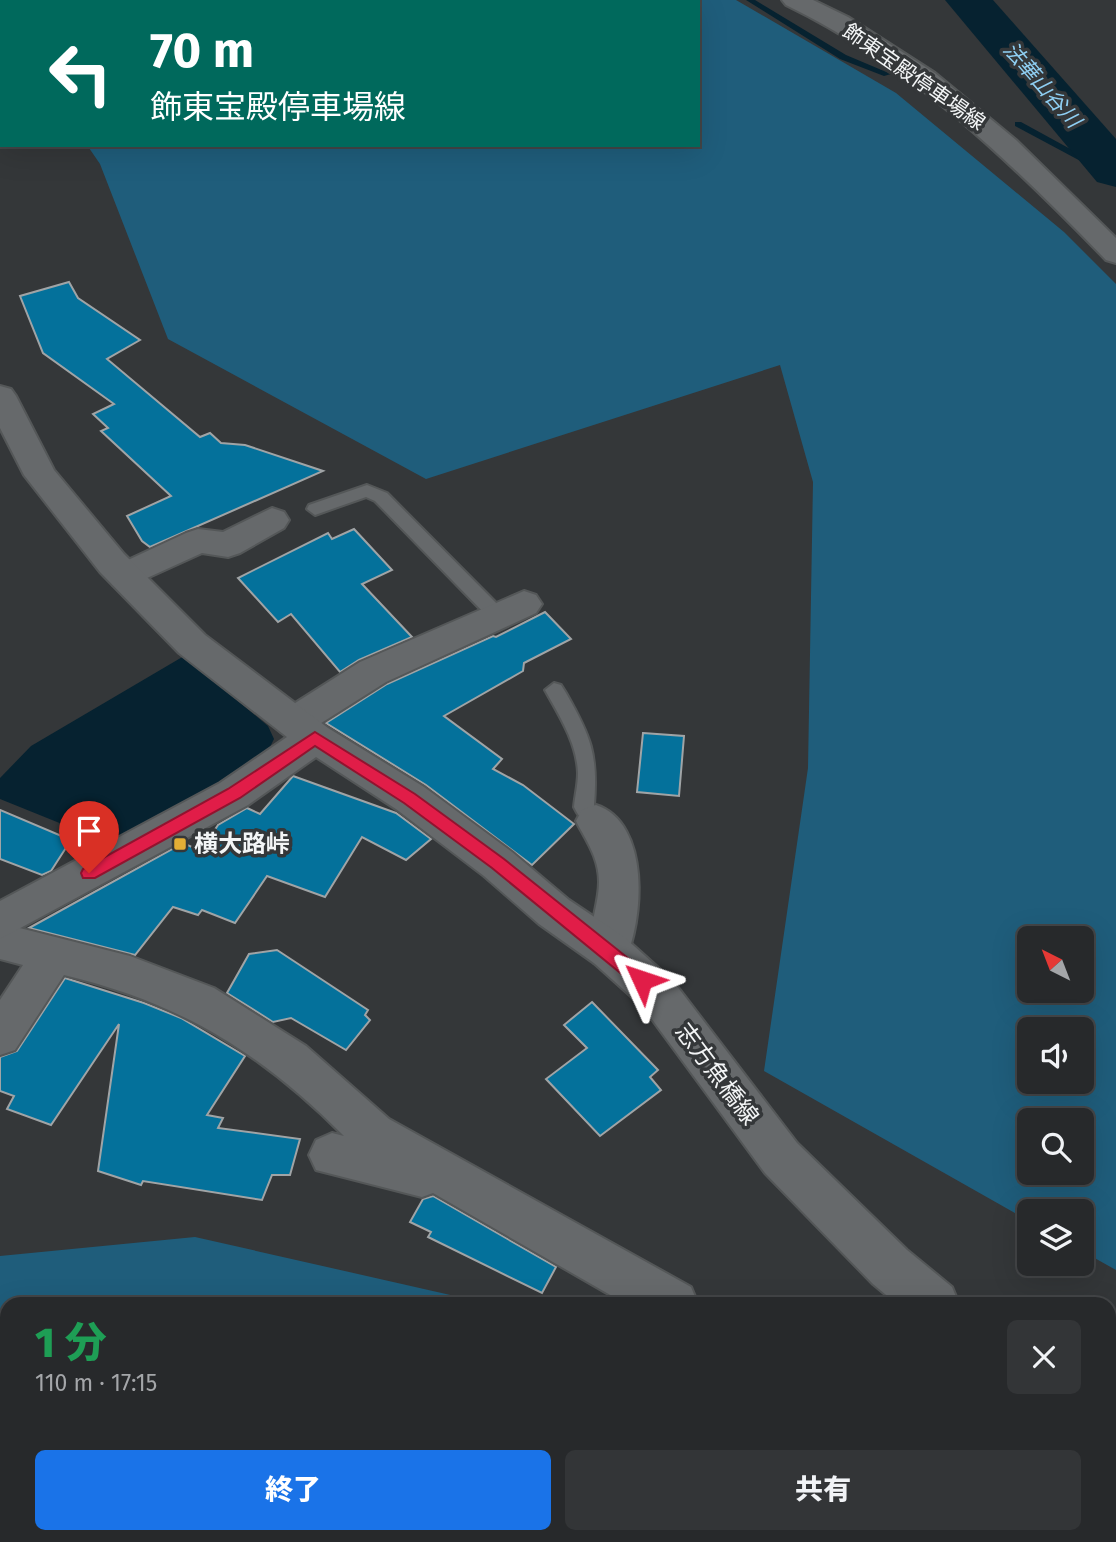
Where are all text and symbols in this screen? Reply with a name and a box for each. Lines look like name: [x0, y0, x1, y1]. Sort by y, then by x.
street label: 飾東宝殿停車場線: [838, 18, 990, 136]
text: 70 m: [150, 21, 254, 80]
icon: left: [35, 28, 126, 119]
water label: 法華山谷川: [998, 37, 1088, 135]
text: 飾東宝殿停車場線: [150, 88, 406, 126]
pin: [59, 801, 119, 873]
icon: arrive: [70, 812, 108, 850]
place label: 横大路峠: [194, 830, 290, 858]
marker: 横大路峠: [172, 836, 188, 852]
north arrow: [1017, 926, 1094, 1003]
map controls: [1017, 926, 1094, 1276]
position arrow: [605, 943, 679, 1017]
button: sound: [1017, 1017, 1094, 1094]
street label: 志方魚橋線: [670, 1018, 764, 1130]
button: search: [1017, 1108, 1094, 1185]
button: layers: [1017, 1199, 1094, 1276]
text: 1 分: [35, 1318, 106, 1368]
button: close: [1007, 1320, 1081, 1394]
text: 110 m · 17:15: [35, 1369, 157, 1397]
button: 終了: [35, 1450, 551, 1530]
button: 共有: [565, 1450, 1081, 1530]

